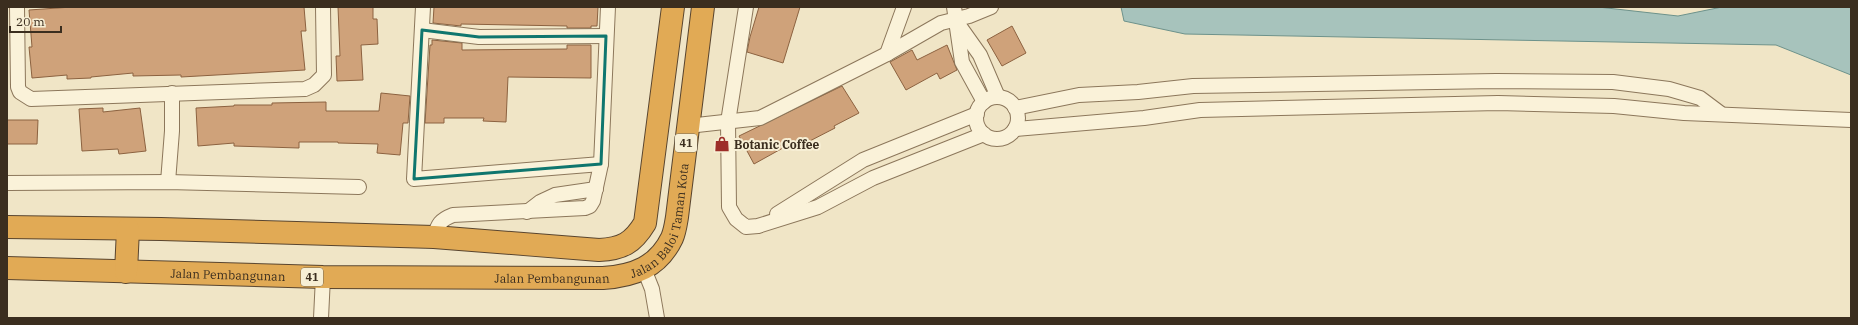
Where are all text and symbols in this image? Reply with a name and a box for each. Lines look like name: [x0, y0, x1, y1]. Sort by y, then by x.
scale bar: [10, 8, 61, 34]
text: 20 m: [16, 14, 45, 29]
road number: 41: [675, 134, 697, 152]
shop icon: Botanic Coffee: [713, 135, 731, 153]
place label: Botanic Coffee: [734, 137, 819, 152]
street label: Jalan Baloi Taman Kota: [628, 162, 691, 281]
street label: Jalan Pembangunan: [170, 265, 286, 283]
road number: 41: [301, 268, 323, 286]
street label: Jalan Pembangunan: [494, 270, 610, 286]

